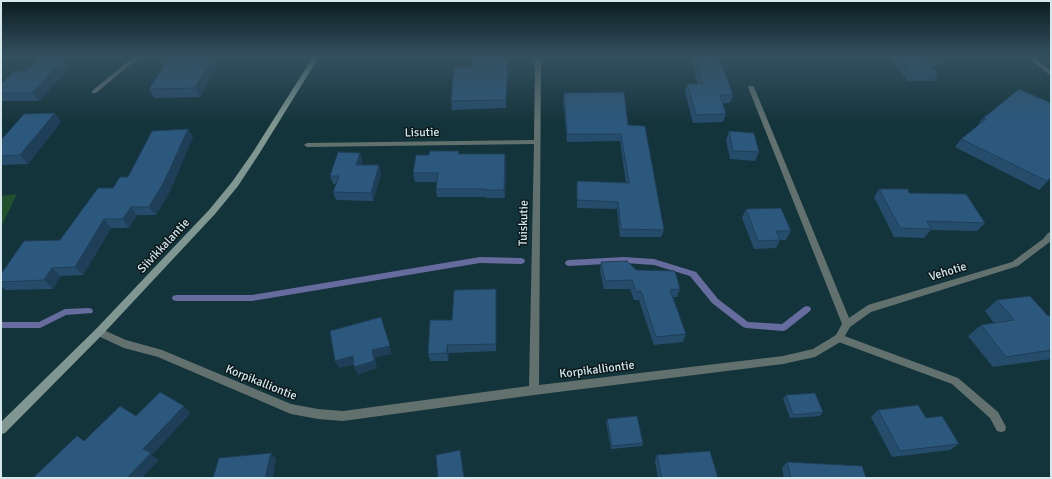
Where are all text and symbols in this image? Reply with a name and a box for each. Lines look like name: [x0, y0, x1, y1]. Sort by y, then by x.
street label: Lisutie: [405, 125, 439, 141]
street label: Tuiskutie: [516, 200, 532, 246]
street label: Siivikkalantie: [135, 216, 193, 276]
street label: Vehotie: [927, 259, 969, 285]
street label: Korpikalliontie: [559, 358, 635, 382]
street label: Korpikalliontie: [223, 362, 299, 404]

